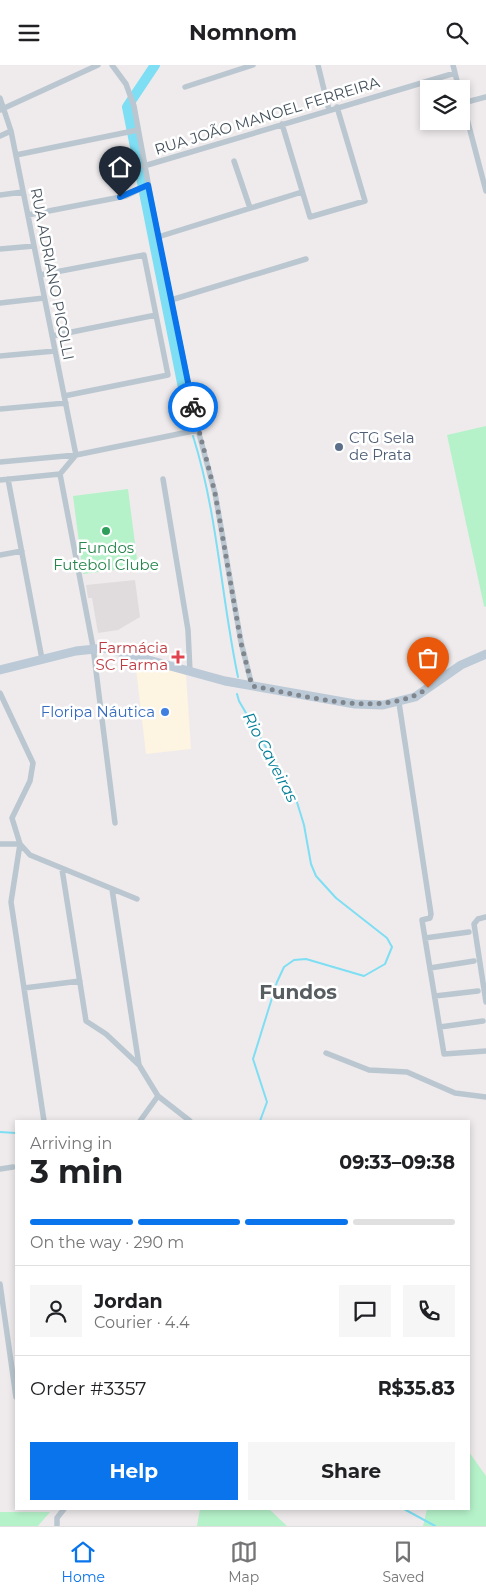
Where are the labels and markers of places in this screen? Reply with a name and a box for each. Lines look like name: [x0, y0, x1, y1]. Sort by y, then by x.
pin: [99, 146, 141, 197]
place label: CTG Sela de Prata: [349, 428, 415, 464]
marker: CTG Sela de Prata: [333, 441, 345, 453]
marker: Fundos Futebol Clube: [100, 525, 112, 537]
place label: Fundos Futebol Clube: [53, 538, 159, 574]
pin: [407, 637, 449, 688]
place label: Farmácia SC Farma: [96, 638, 168, 674]
marker: Farmácia SC Farma: [172, 651, 184, 663]
place label: Floripa Náutica: [41, 702, 155, 721]
marker: Floripa Náutica: [159, 706, 171, 718]

